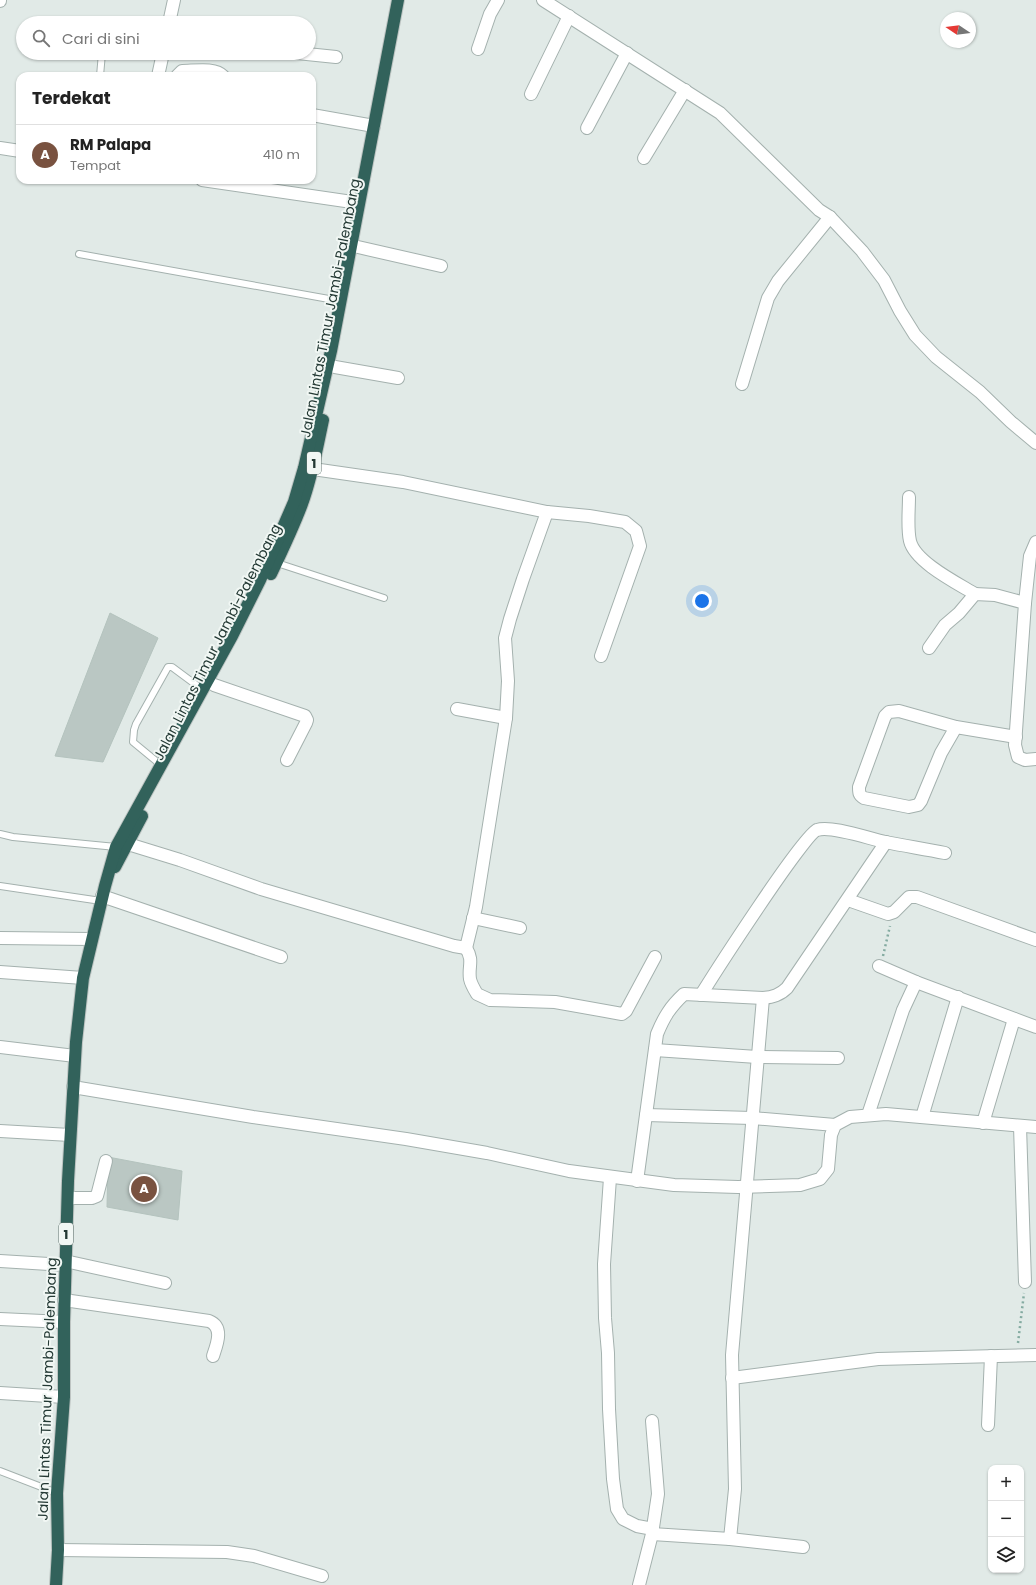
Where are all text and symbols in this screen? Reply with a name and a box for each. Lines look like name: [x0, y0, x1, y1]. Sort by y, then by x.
north arrow: [940, 12, 976, 48]
search box: [16, 16, 316, 60]
icon: search: [30, 27, 52, 49]
text: Cari di sini: [62, 28, 140, 49]
text: Terdekat: [32, 86, 111, 110]
text: RM Palapa: [70, 134, 151, 155]
text: A: [40, 145, 50, 164]
text: 410 m: [263, 145, 300, 164]
text: Tempat: [70, 156, 121, 175]
street label: Jalan Lintas Timur Jambi-Palembang: [295, 177, 365, 439]
road number: 1: [307, 452, 321, 474]
street label: Jalan Lintas Timur Jambi-Palembang: [148, 520, 286, 764]
your location: [692, 591, 712, 611]
pin: A: [131, 1174, 157, 1204]
road number: 1: [59, 1223, 73, 1245]
street label: Jalan Lintas Timur Jambi-Palembang: [32, 1257, 62, 1521]
map controls: [988, 1465, 1024, 1573]
button: +: [988, 1465, 1024, 1501]
button: −: [988, 1501, 1024, 1537]
button: layers: [988, 1537, 1024, 1573]

